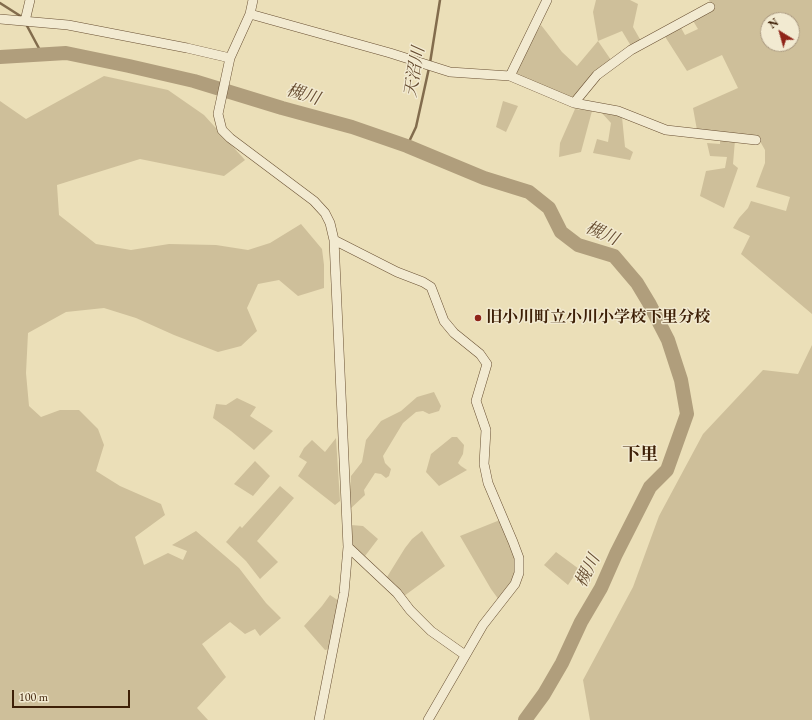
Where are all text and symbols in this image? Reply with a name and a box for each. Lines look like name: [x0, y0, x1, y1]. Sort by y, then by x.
north arrow: [760, 12, 800, 52]
text: N: [766, 15, 781, 31]
water label: 天沼川: [401, 45, 429, 99]
water label: 槻川: [284, 80, 322, 110]
water label: 槻川: [582, 218, 622, 250]
place label: 旧小川町立小川小学校下里分校: [486, 308, 710, 328]
marker: 旧小川町立小川小学校下里分校: [473, 313, 483, 323]
district label: 下里: [622, 444, 658, 466]
water label: 槻川: [571, 551, 605, 591]
scale bar: [14, 682, 132, 708]
text: 100 m: [19, 689, 48, 705]

